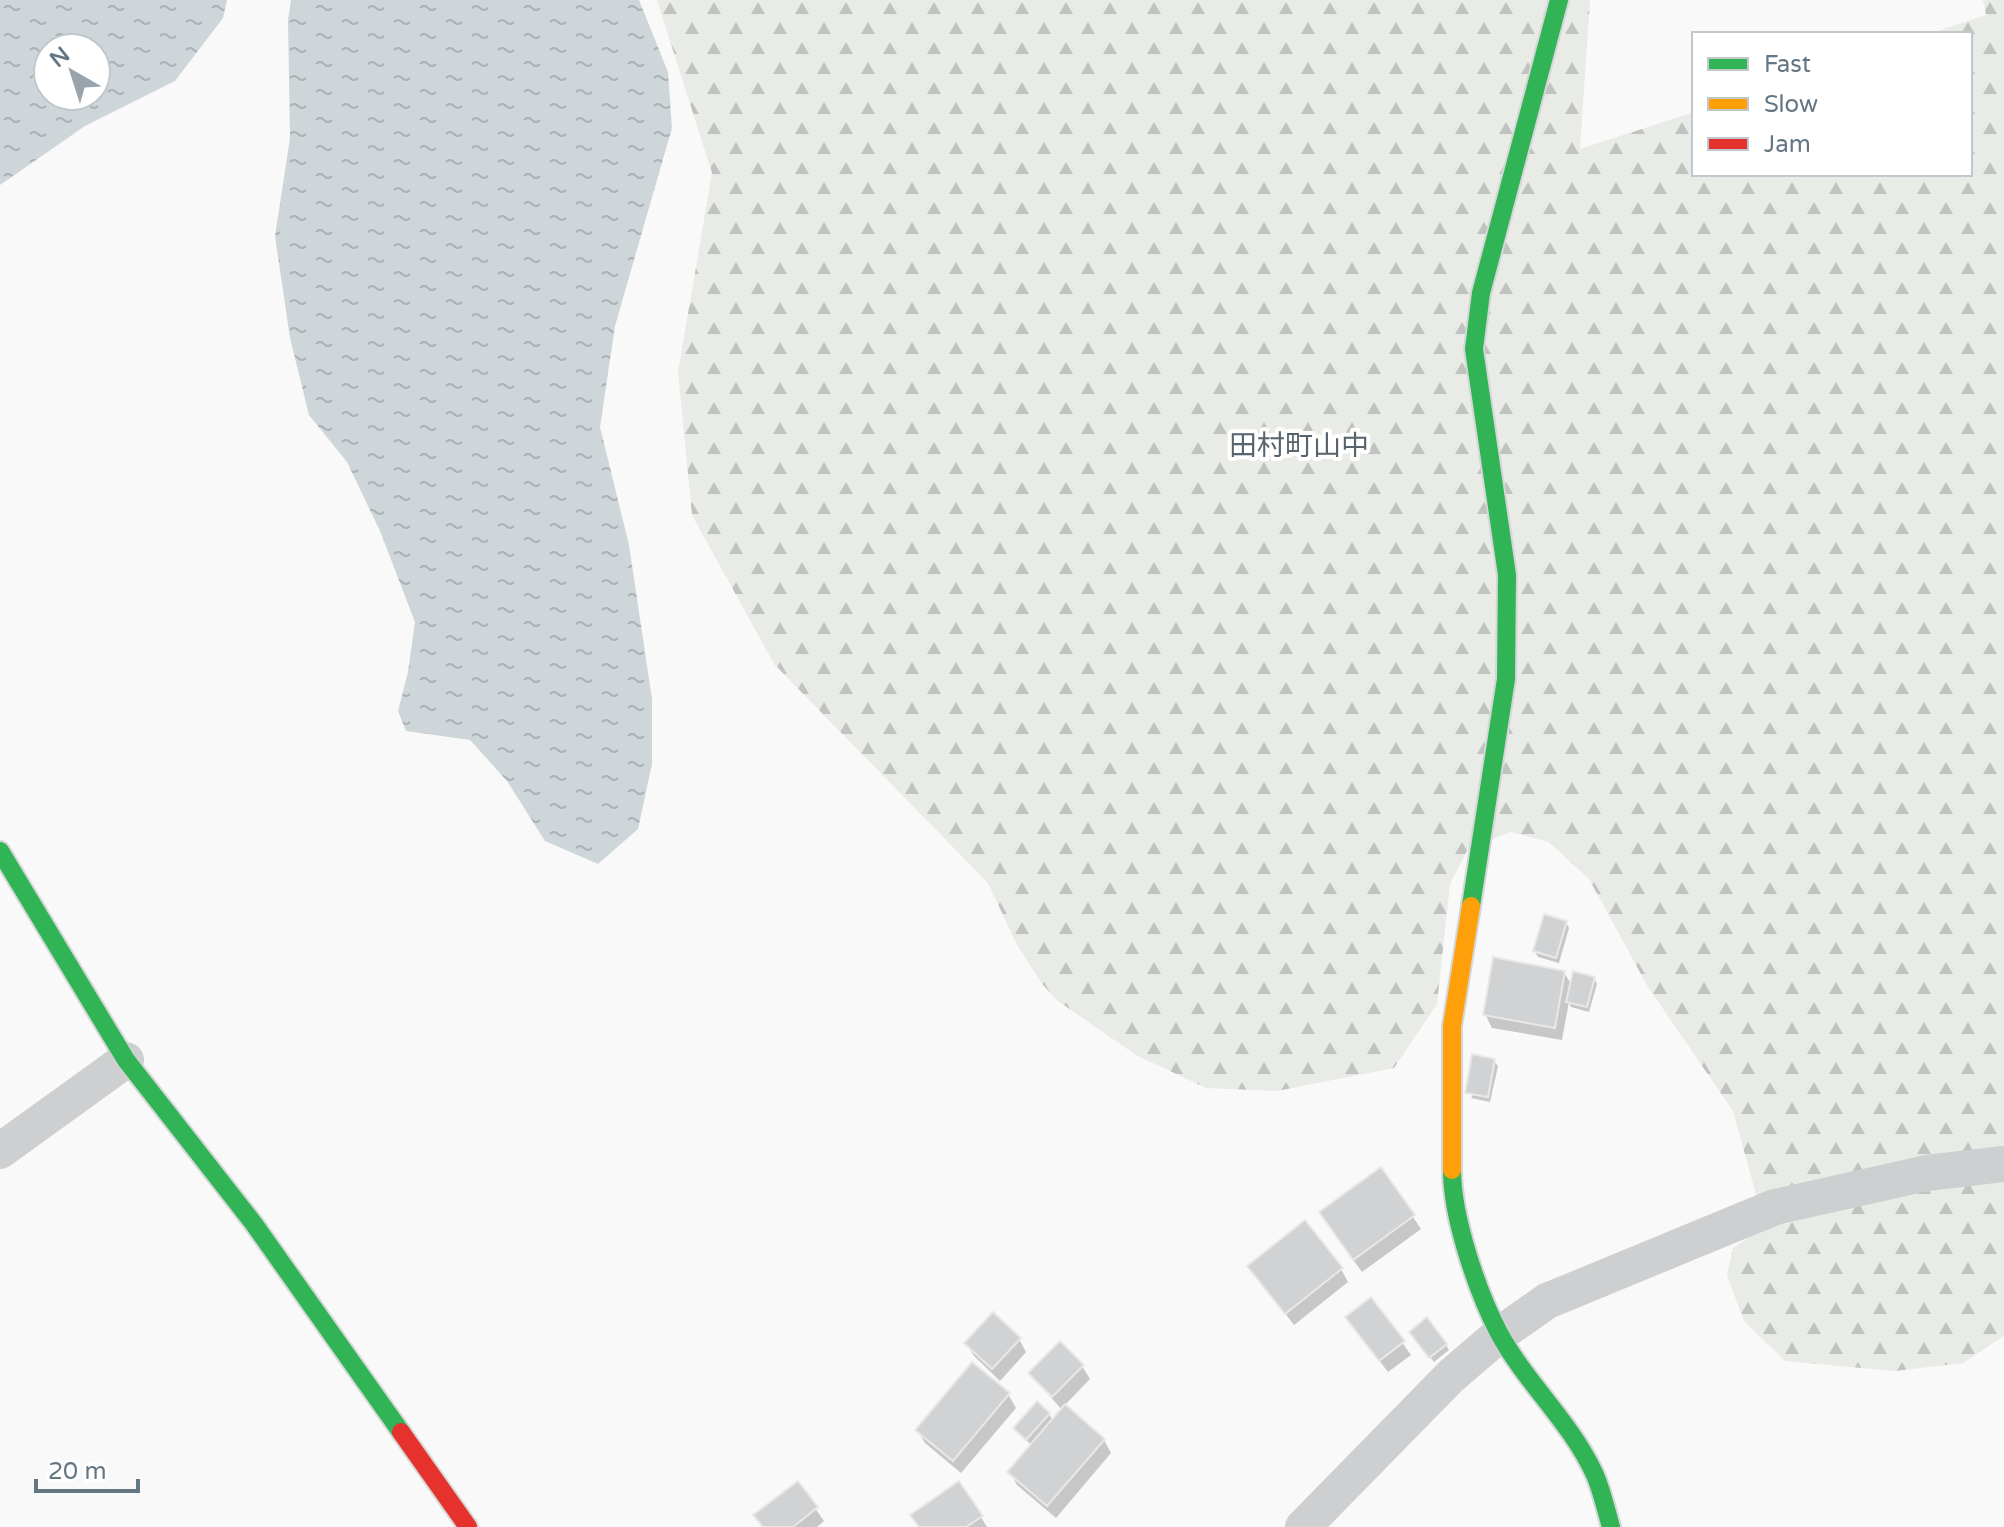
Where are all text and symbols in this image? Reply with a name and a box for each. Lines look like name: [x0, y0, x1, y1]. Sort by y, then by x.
north arrow: [32, 32, 112, 112]
legend: [1692, 32, 1972, 176]
text: N: [45, 42, 75, 73]
text: Fast: [1764, 50, 1811, 79]
text: Slow: [1764, 90, 1818, 119]
text: Jam: [1764, 130, 1811, 159]
district label: 田村町山中: [1229, 429, 1369, 463]
scale bar: [36, 1443, 138, 1493]
text: 20 m: [48, 1457, 106, 1486]

